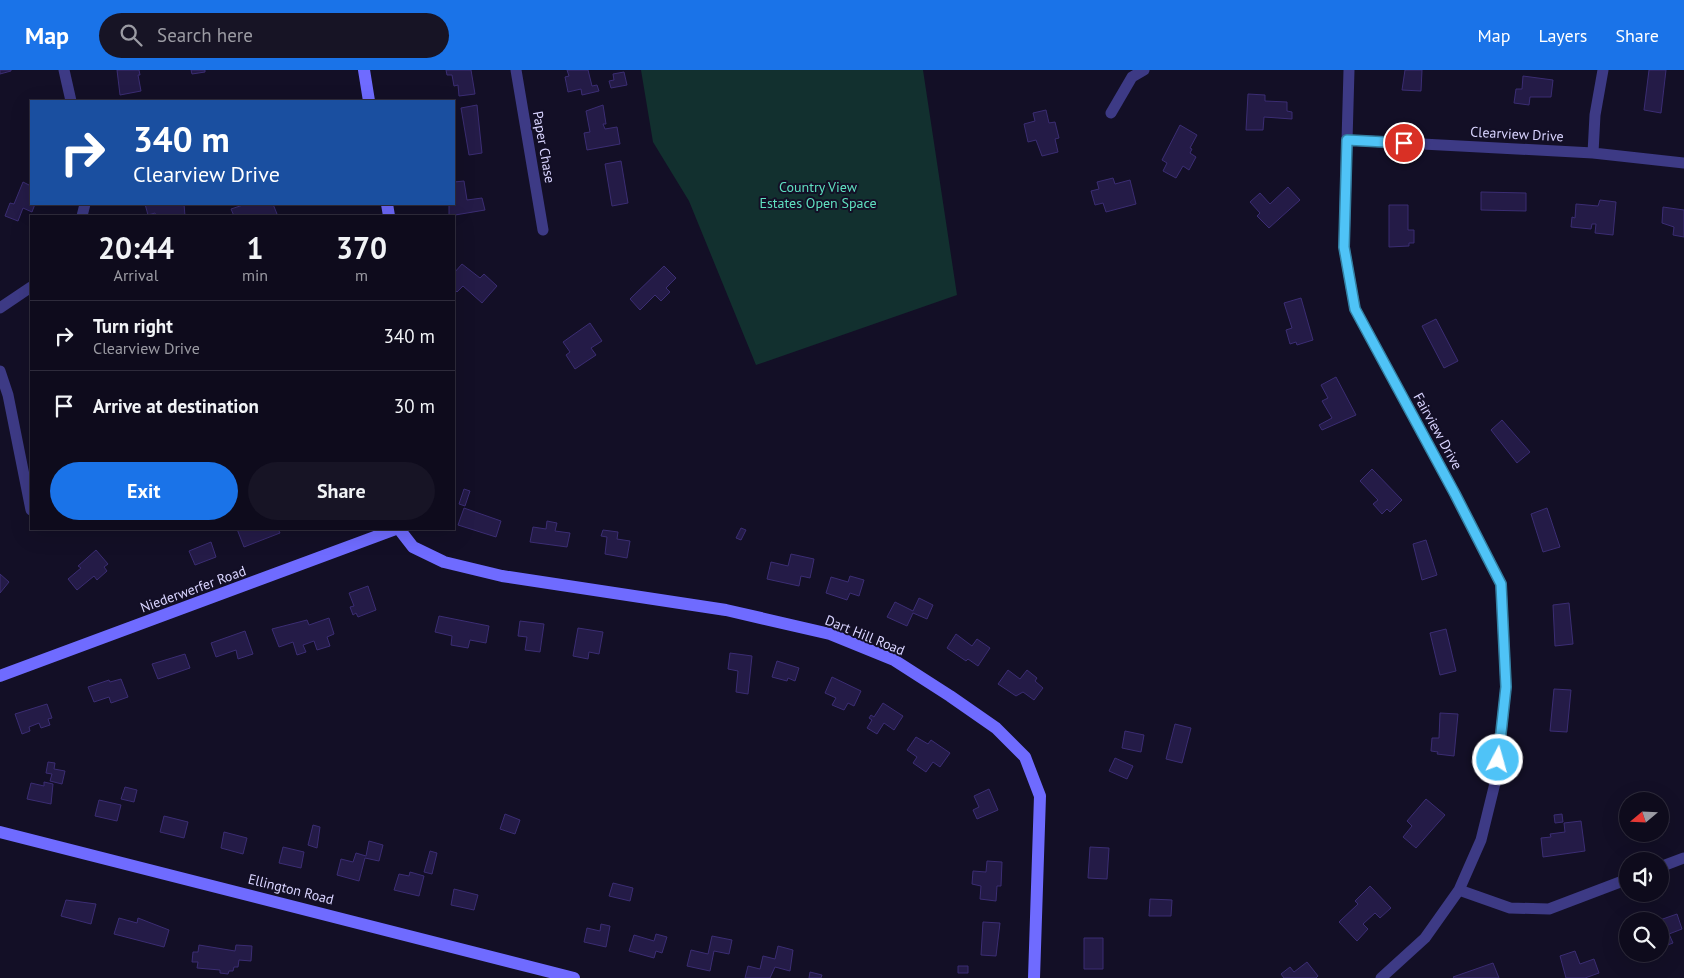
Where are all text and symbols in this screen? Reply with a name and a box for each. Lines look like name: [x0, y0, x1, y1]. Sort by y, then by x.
search box: [99, 13, 449, 58]
text: Map: [25, 20, 69, 51]
icon: search: [117, 21, 145, 49]
text: Search here: [157, 23, 253, 47]
text: Map: [1478, 24, 1510, 47]
text: Layers: [1538, 24, 1587, 47]
text: Share: [1615, 24, 1659, 47]
street label: Paper Chase: [529, 109, 559, 185]
text: 340 m: [133, 116, 230, 162]
icon: right: [50, 120, 115, 185]
pin: [1383, 122, 1425, 164]
street label: Clearview Drive: [1470, 123, 1564, 145]
icon: arrive: [1390, 129, 1418, 157]
text: Clearview Drive: [133, 160, 280, 188]
park label: Country View Estates Open Space: [759, 178, 877, 212]
text: 20:44: [98, 228, 174, 267]
text: 1: [247, 228, 264, 267]
text: 370: [336, 228, 387, 267]
text: Arrival: [114, 265, 158, 285]
text: min: [242, 265, 268, 285]
text: m: [355, 265, 368, 285]
text: Turn right: [93, 314, 173, 338]
icon: right: [50, 322, 78, 350]
text: 340 m: [383, 324, 435, 348]
text: Clearview Drive: [93, 338, 200, 358]
street label: Fairview Drive: [1409, 389, 1467, 473]
icon: arrive: [50, 392, 78, 420]
text: Arrive at destination: [93, 394, 259, 418]
text: 30 m: [394, 394, 435, 418]
button: Exit: [50, 462, 238, 520]
button: Share: [248, 462, 435, 520]
street label: Niederwerfer Road: [138, 562, 248, 616]
street label: Dart Hill Road: [822, 611, 908, 659]
position arrow: [1471, 733, 1523, 785]
north arrow: [1619, 792, 1669, 842]
map controls: [1619, 792, 1669, 962]
button: sound: [1619, 852, 1669, 902]
street label: Ellington Road: [246, 870, 336, 908]
button: search: [1619, 912, 1669, 962]

